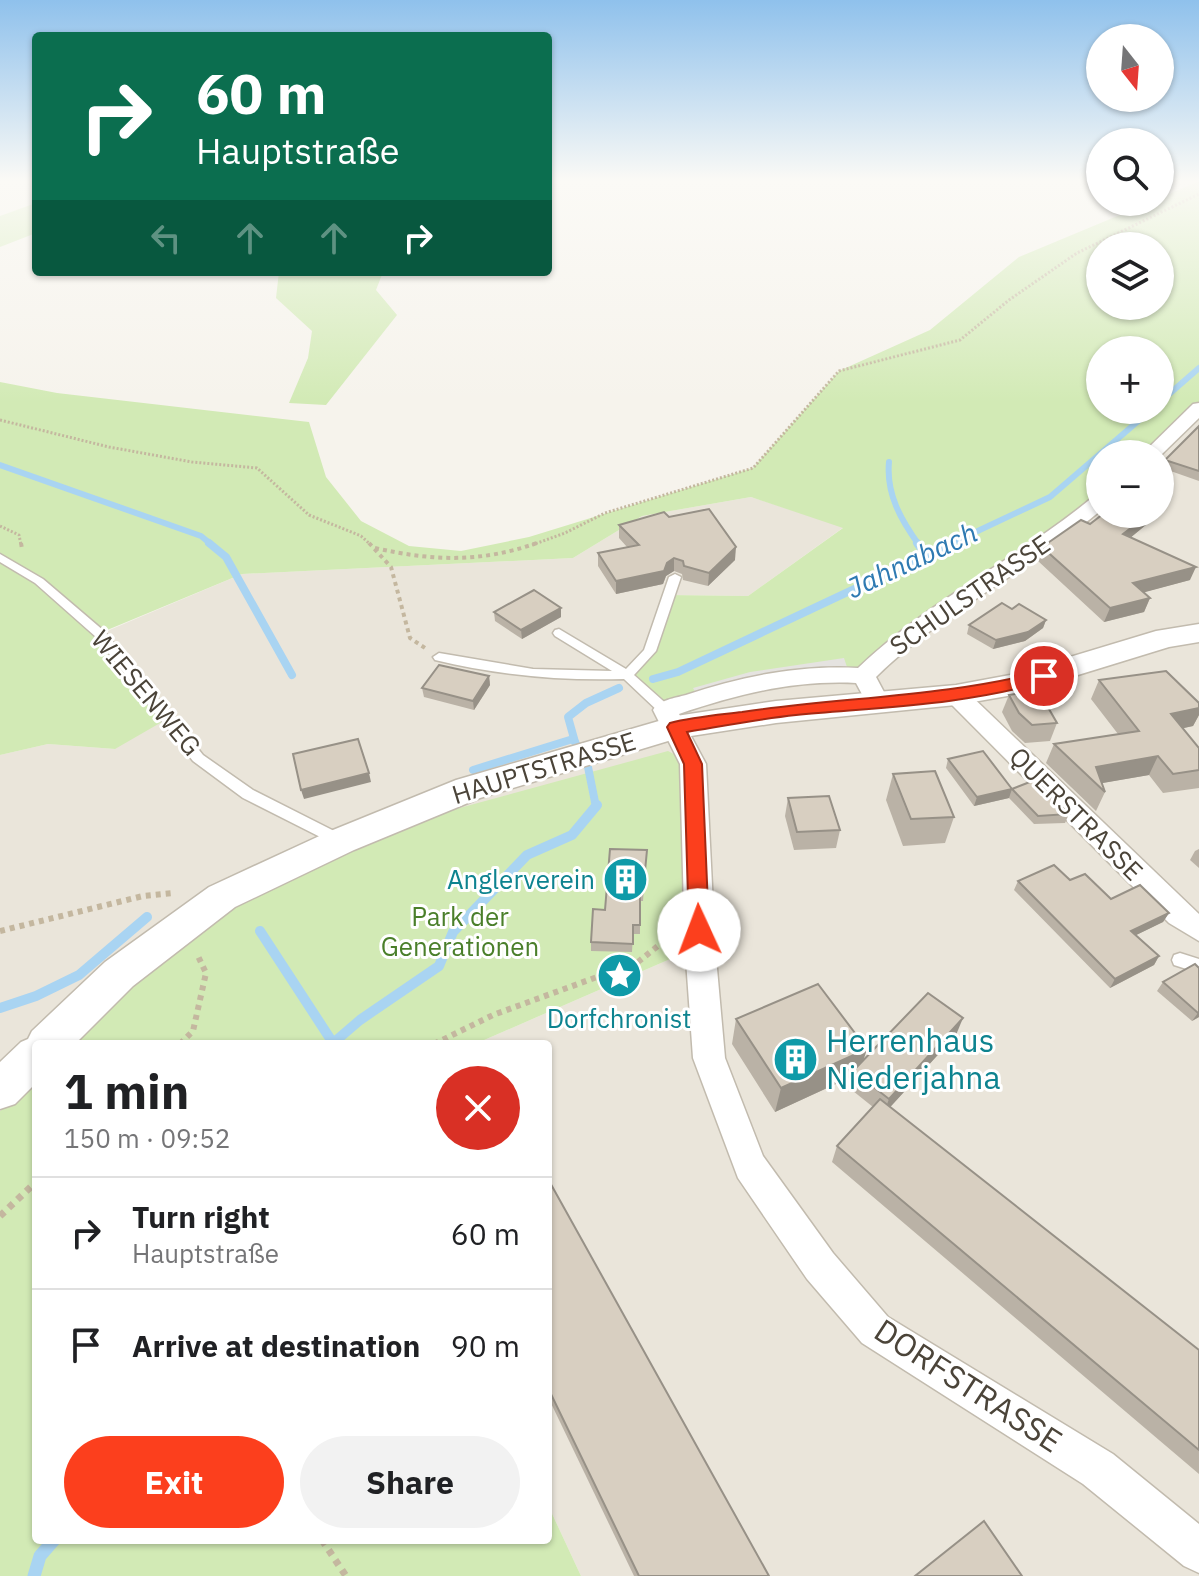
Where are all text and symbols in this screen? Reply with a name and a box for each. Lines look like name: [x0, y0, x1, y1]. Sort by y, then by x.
north arrow: [1086, 24, 1174, 112]
map controls: [1086, 24, 1174, 528]
text: 60 m: [196, 57, 326, 129]
icon: right: [64, 64, 168, 168]
text: Hauptstraße: [196, 127, 399, 174]
button: search: [1086, 128, 1174, 216]
icon: left: [144, 216, 188, 260]
icon: ahead: [228, 216, 272, 260]
icon: ahead: [312, 216, 356, 260]
icon: right: [396, 216, 440, 260]
button: layers: [1086, 232, 1174, 320]
button: +: [1086, 336, 1174, 424]
button: −: [1086, 440, 1174, 528]
water label: Jahnabach: [841, 513, 983, 606]
street label: SCHULSTRASSE: [883, 526, 1056, 662]
street label: WIESENWEG: [84, 623, 209, 762]
pin: [1010, 642, 1078, 710]
icon: arrive: [1022, 654, 1066, 698]
street label: HAUPTSTRASSE: [448, 723, 640, 811]
street label: QUERSTRASSE: [1002, 739, 1151, 888]
building icon: Anglerverein: [602, 856, 650, 904]
place label: Anglerverein: [447, 862, 595, 896]
position arrow: [657, 888, 741, 972]
park label: Park der Generationen: [381, 899, 539, 963]
place icon: Dorfchronist: [595, 952, 643, 1000]
place label: Dorfchronist: [547, 1001, 691, 1035]
place label: Herrenhaus Niederjahna: [826, 1019, 1001, 1098]
building icon: Herrenhaus Niederjahna: [771, 1035, 819, 1083]
text: 1 min: [64, 1060, 189, 1122]
button: close: [436, 1066, 520, 1150]
text: 150 m · 09:52: [64, 1121, 230, 1155]
text: Turn right: [132, 1197, 270, 1236]
icon: right: [64, 1211, 108, 1255]
text: 60 m: [451, 1214, 520, 1253]
text: Hauptstraße: [132, 1236, 279, 1270]
street label: DORFSTRASSE: [867, 1309, 1070, 1461]
icon: arrive: [64, 1323, 108, 1367]
text: Arrive at destination: [132, 1326, 420, 1365]
text: 90 m: [451, 1326, 520, 1365]
button: Exit: [64, 1436, 284, 1528]
button: Share: [300, 1436, 520, 1528]

